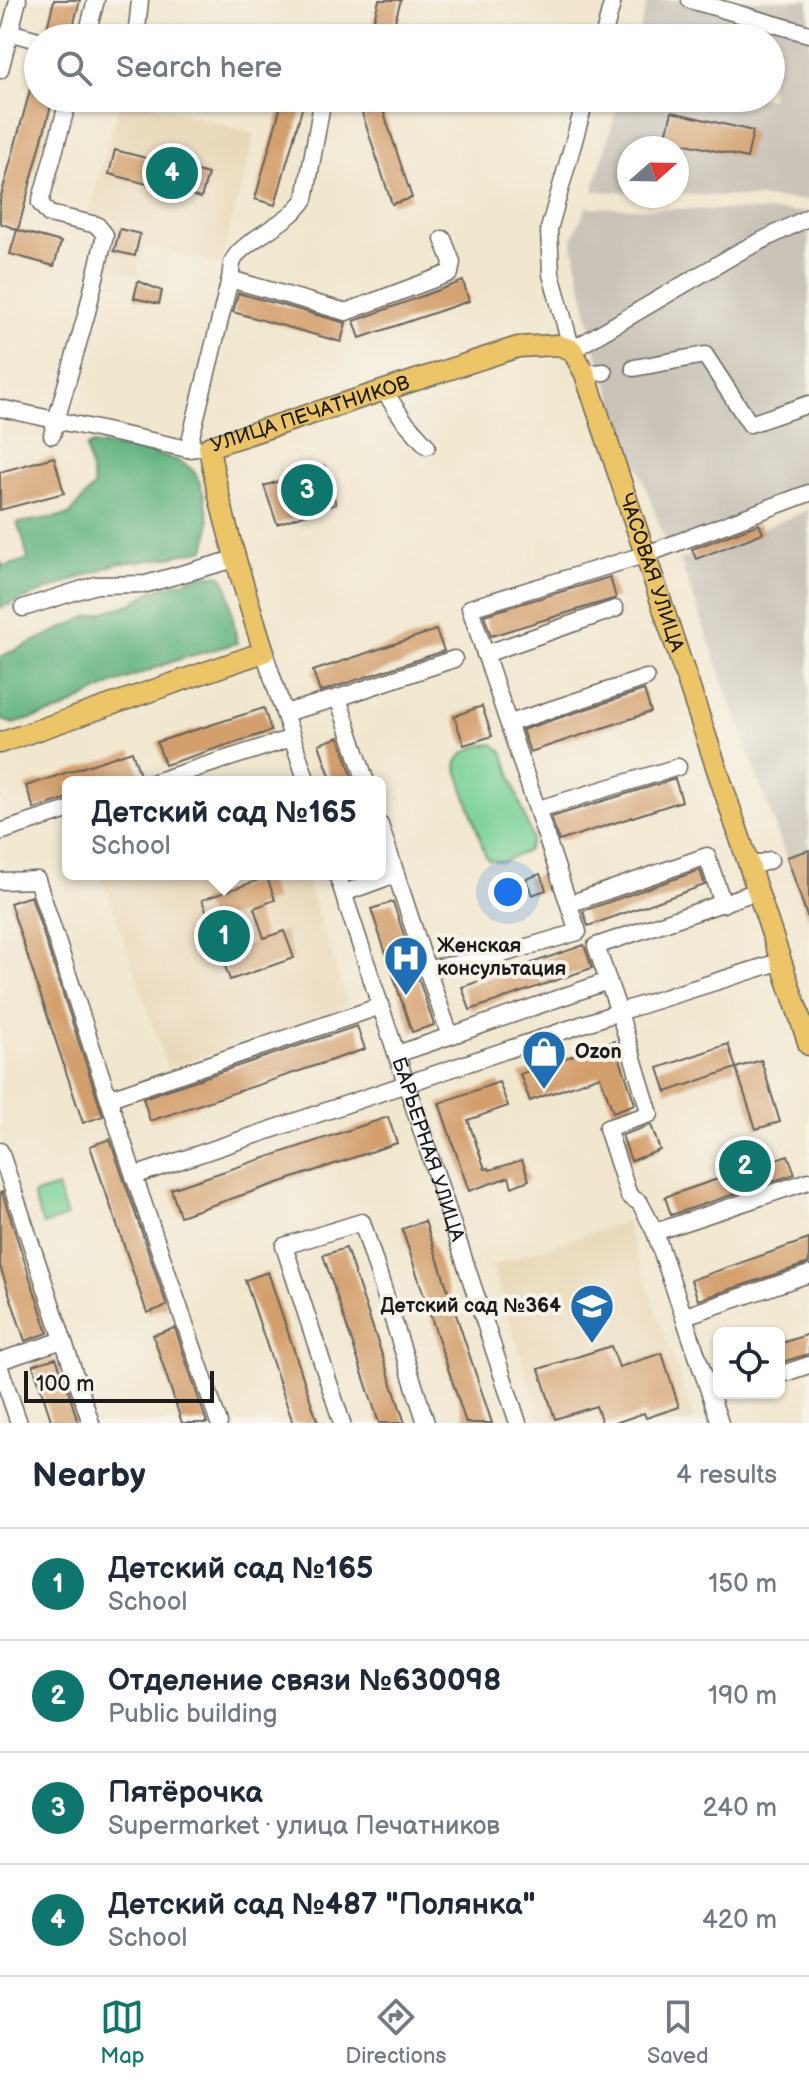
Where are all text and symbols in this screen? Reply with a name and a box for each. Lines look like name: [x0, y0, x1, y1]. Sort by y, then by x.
search box: [24, 24, 785, 112]
icon: search: [52, 46, 96, 90]
text: Search here: [116, 50, 282, 86]
north arrow: [617, 136, 689, 208]
pin: 4: [146, 143, 198, 203]
street label: УЛИЦА ПЕЧАТНИКОВ: [208, 371, 413, 458]
pin: 3: [281, 460, 333, 520]
street label: ЧАСОВАЯ УЛИЦА: [614, 490, 689, 656]
popup: [62, 776, 386, 880]
text: Детский сад №165: [91, 795, 357, 831]
text: School: [91, 831, 171, 862]
your location: [488, 872, 528, 912]
pin: 1: [198, 906, 250, 966]
hospital icon: Женская консультация: [382, 934, 430, 997]
place label: Женская консультация: [437, 934, 566, 981]
shop icon: Ozon: [520, 1028, 568, 1091]
place label: Ozon: [575, 1040, 622, 1064]
street label: БАРЬЕРНАЯ УЛИЦА: [386, 1054, 470, 1245]
pin: 2: [719, 1136, 771, 1196]
school or university icon: Детский сад №364: [568, 1282, 616, 1345]
place label: Детский сад №364: [381, 1294, 561, 1318]
map controls: [713, 1327, 785, 1399]
button: locate: [713, 1327, 785, 1399]
scale bar: [24, 1367, 214, 1403]
text: 100 m: [36, 1371, 95, 1398]
text: Nearby: [32, 1455, 146, 1496]
text: 4 results: [676, 1460, 777, 1491]
text: Детский сад №165: [108, 1551, 373, 1587]
text: 1: [53, 1569, 63, 1600]
text: 150 m: [708, 1569, 777, 1600]
text: School: [108, 1587, 187, 1618]
text: Отделение связи №630098: [108, 1663, 501, 1699]
text: 2: [50, 1681, 66, 1712]
text: 190 m: [708, 1681, 777, 1712]
text: Public building: [108, 1699, 277, 1730]
text: Пятёрочка: [108, 1775, 263, 1811]
text: 3: [50, 1793, 66, 1824]
text: 240 m: [702, 1793, 777, 1824]
text: Supermarket · улица Печатников: [108, 1811, 500, 1842]
text: Детский сад №487 "Полянка": [108, 1887, 535, 1923]
text: 4: [50, 1905, 66, 1936]
text: 420 m: [702, 1905, 777, 1936]
text: School: [108, 1923, 187, 1954]
tab: Map: [100, 1995, 145, 2070]
tab: Directions: [345, 1995, 446, 2070]
tab: Saved: [647, 1995, 709, 2070]

